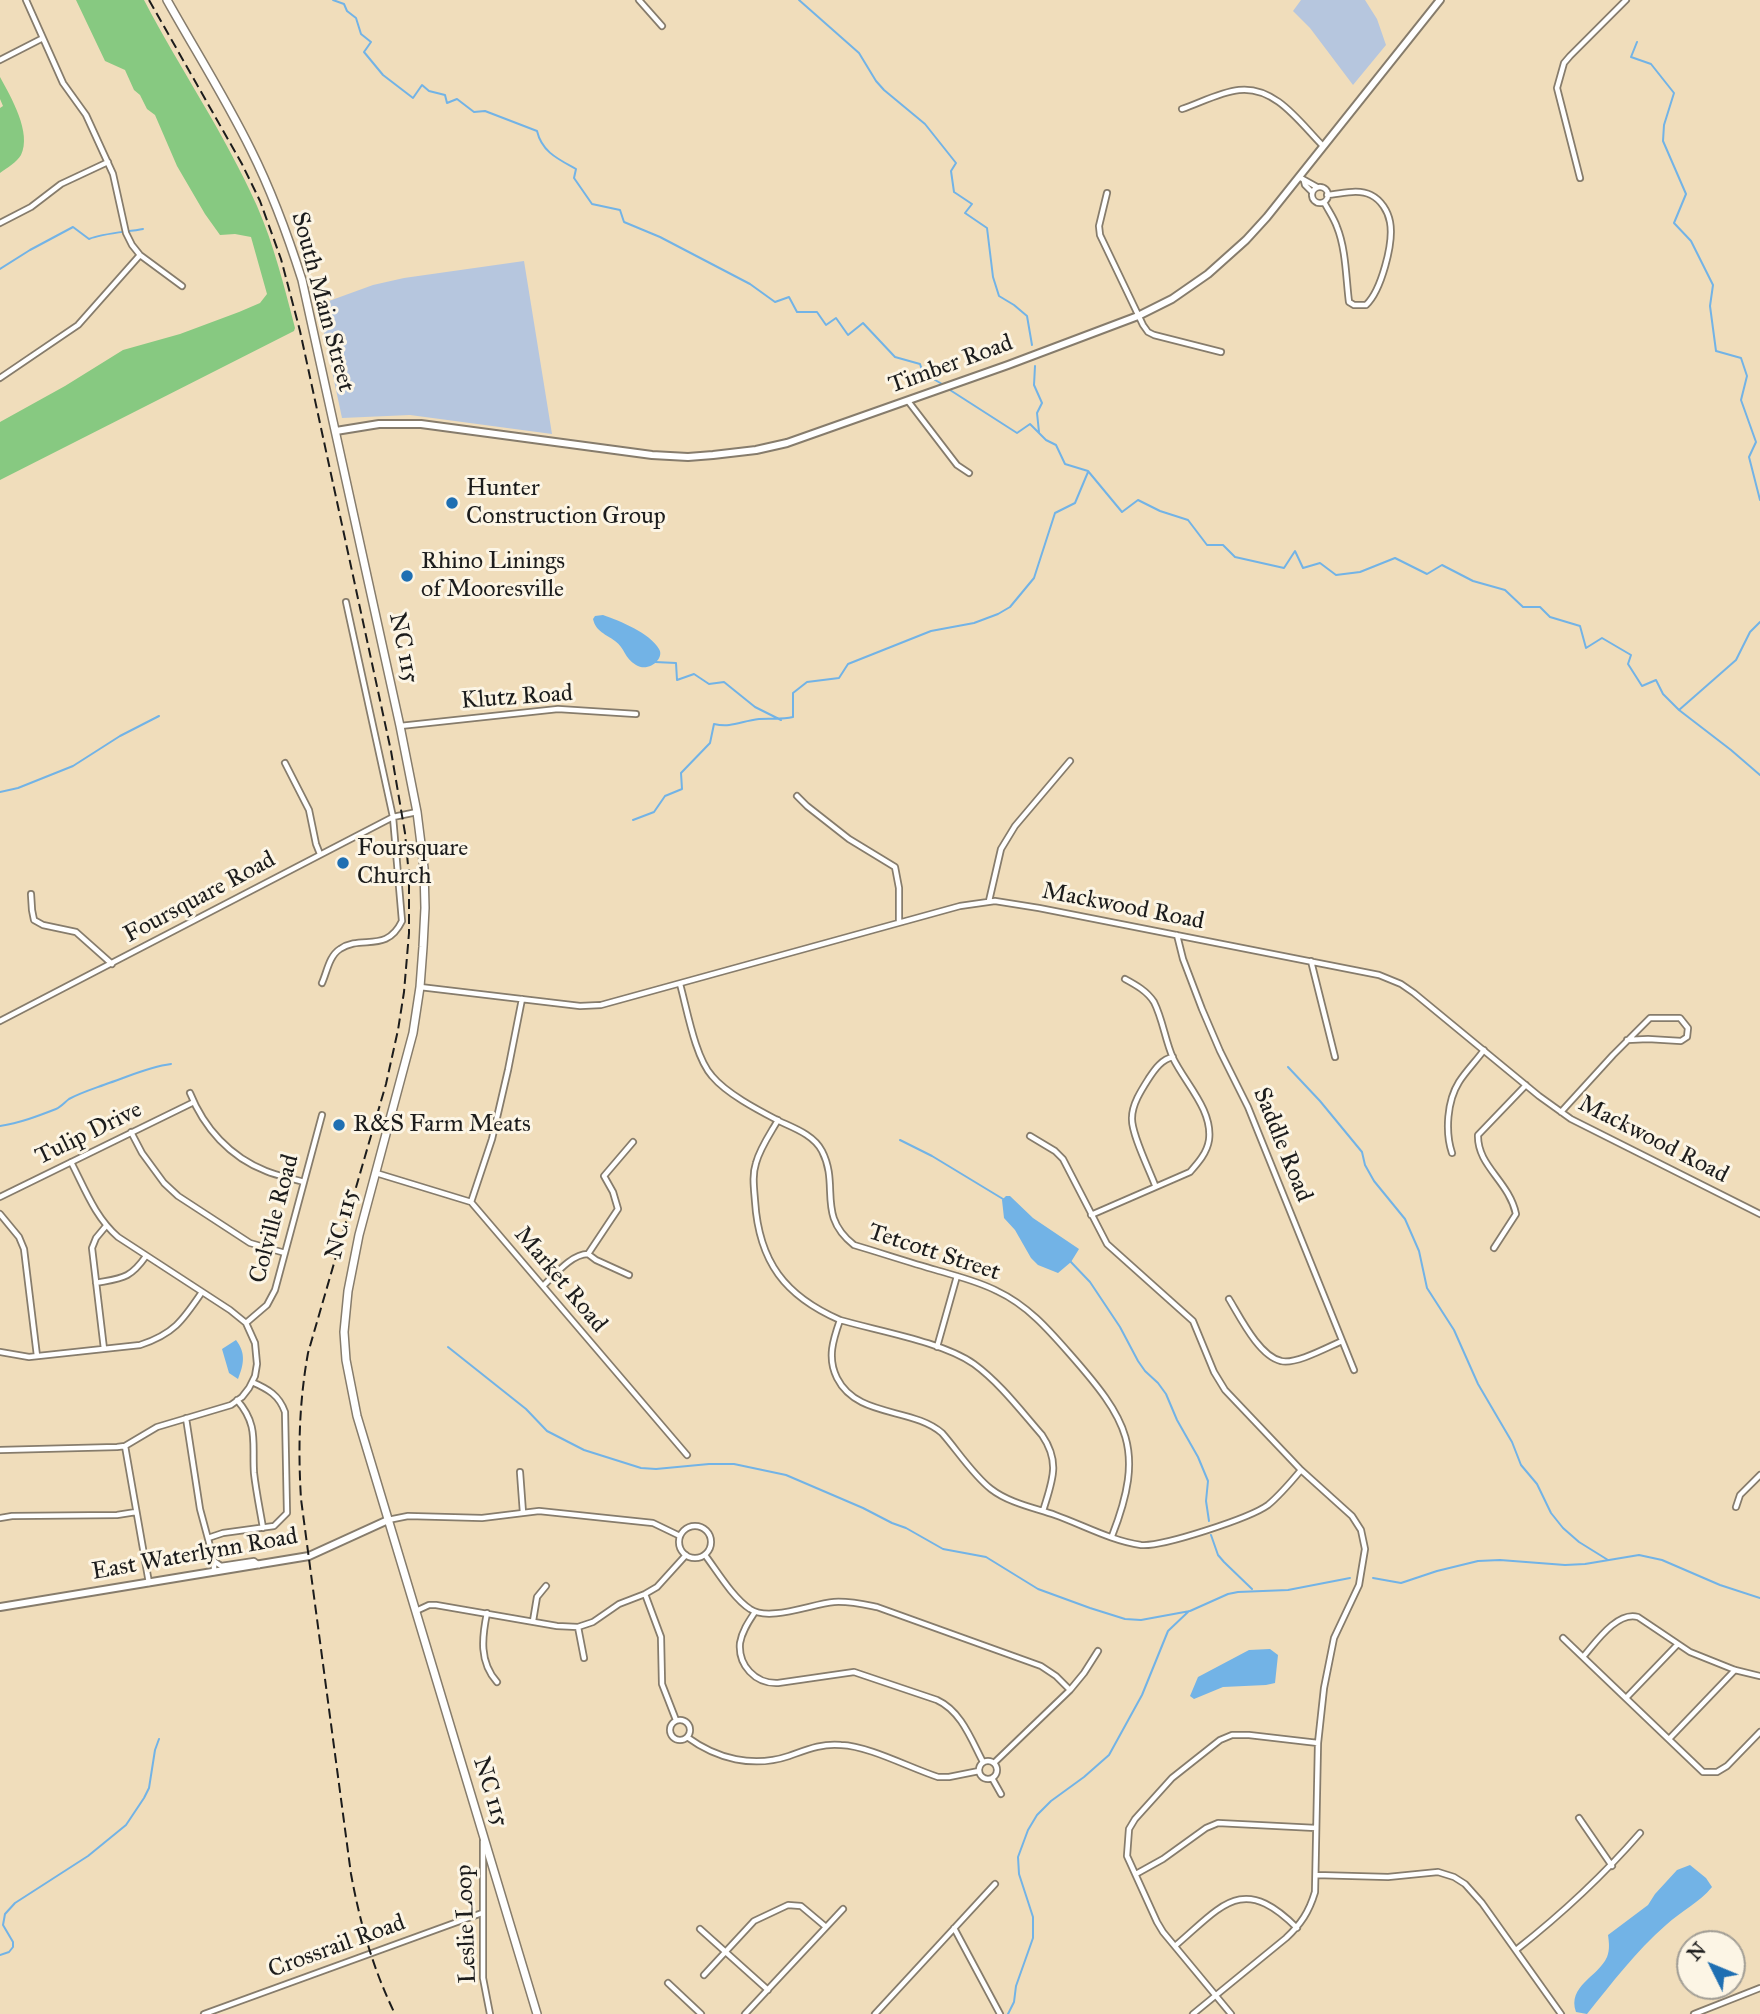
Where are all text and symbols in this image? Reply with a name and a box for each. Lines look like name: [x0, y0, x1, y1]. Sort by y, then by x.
street label: South Main Street: [284, 209, 360, 395]
street label: Timber Road: [885, 329, 1017, 401]
place label: Hunter Construction Group: [466, 475, 666, 531]
marker: Hunter Construction Group: [444, 495, 460, 511]
place label: Rhino Linings of Mooresville: [421, 548, 565, 604]
marker: Rhino Linings of Mooresville: [399, 568, 415, 584]
street label: NC 115: [381, 610, 425, 686]
street label: Klutz Road: [460, 680, 574, 716]
place label: Foursquare Church: [357, 835, 468, 891]
street label: Foursquare Road: [119, 846, 281, 950]
marker: Foursquare Church: [335, 855, 351, 871]
street label: Mackwood Road: [1039, 877, 1207, 937]
street label: Saddle Road: [1246, 1084, 1318, 1206]
street label: Mackwood Road: [1573, 1090, 1733, 1190]
street label: Tulip Drive: [31, 1096, 147, 1172]
place label: R&S Farm Meats: [353, 1111, 531, 1139]
marker: R&S Farm Meats: [331, 1117, 347, 1133]
street label: Colville Road: [244, 1151, 306, 1287]
street label: NC 115: [320, 1186, 366, 1262]
street label: Tetcott Street: [864, 1218, 1004, 1288]
street label: Market Road: [507, 1221, 613, 1339]
street label: East Waterlynn Road: [90, 1523, 300, 1587]
street label: NC 115: [466, 1754, 514, 1830]
street label: Leslie Loop: [451, 1864, 483, 1984]
street label: Crossrail Road: [265, 1909, 409, 1985]
north arrow: [1676, 1930, 1746, 2000]
text: N: [1683, 1938, 1711, 1965]

